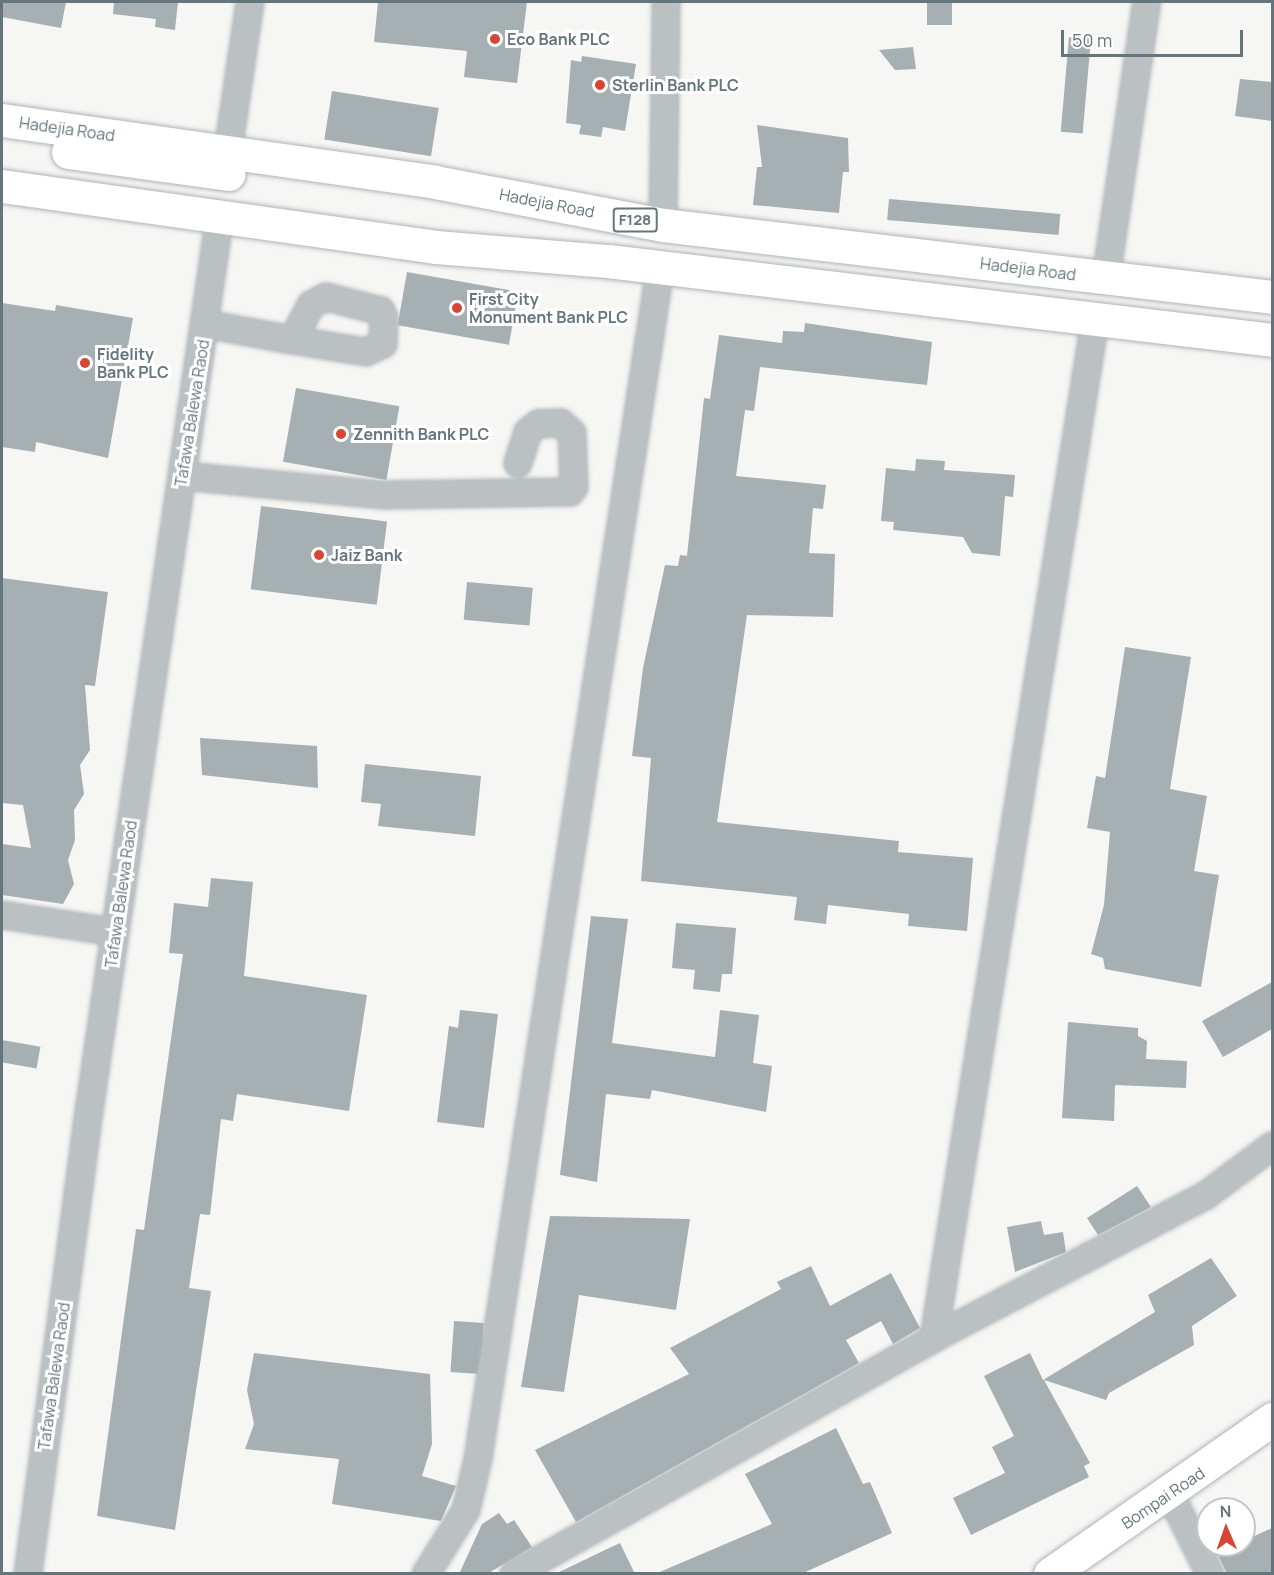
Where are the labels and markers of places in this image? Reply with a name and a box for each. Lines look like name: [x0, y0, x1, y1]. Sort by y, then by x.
place label: Eco Bank PLC: [507, 29, 610, 49]
marker: Eco Bank PLC: [488, 32, 502, 46]
place label: Sterlin Bank PLC: [612, 75, 739, 95]
marker: Sterlin Bank PLC: [593, 78, 607, 92]
place label: First City Monument Bank PLC: [469, 289, 628, 327]
marker: First City Monument Bank PLC: [450, 301, 464, 315]
place label: Fidelity Bank PLC: [97, 344, 169, 382]
marker: Fidelity Bank PLC: [78, 356, 92, 370]
place label: Zennith Bank PLC: [353, 424, 489, 444]
marker: Zennith Bank PLC: [334, 427, 348, 441]
place label: Jaiz Bank: [331, 545, 402, 565]
marker: Jaiz Bank: [312, 548, 326, 562]

